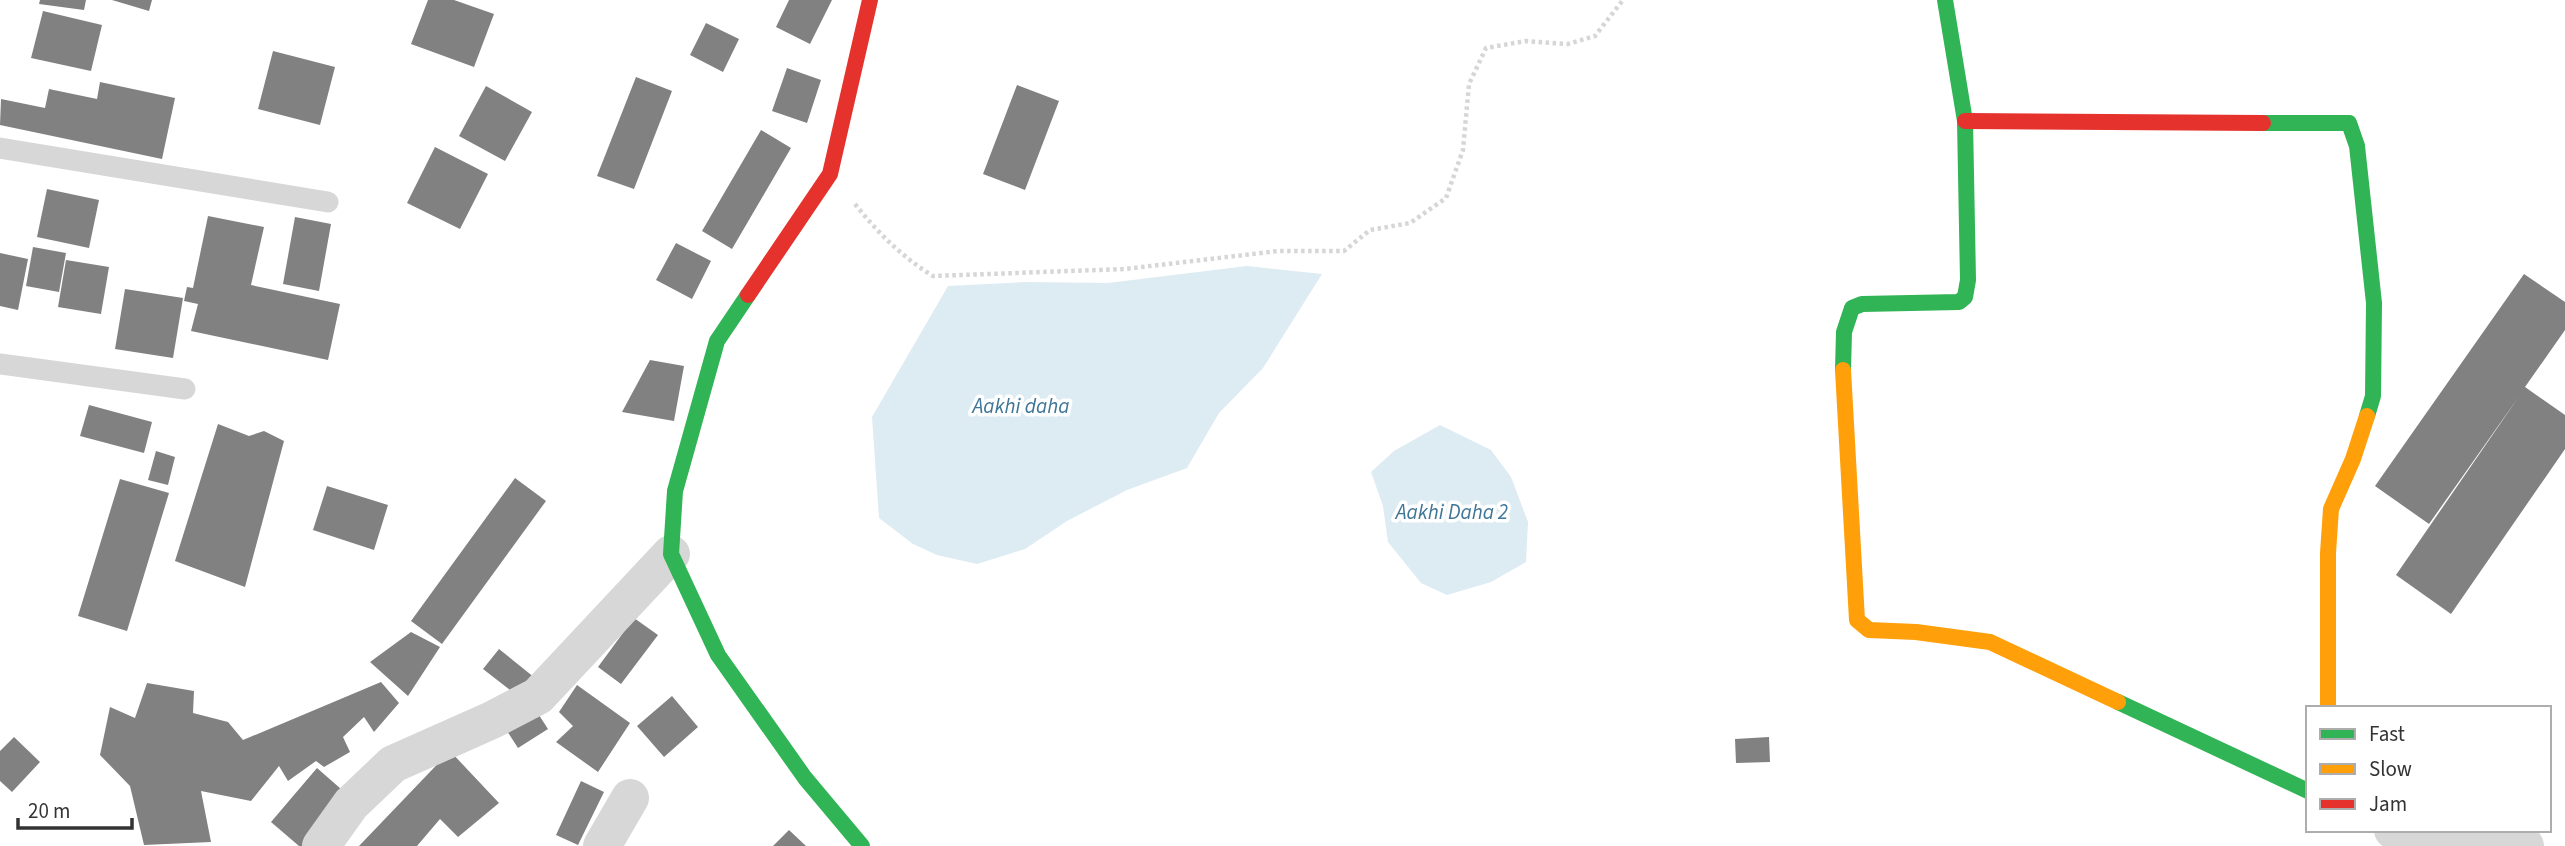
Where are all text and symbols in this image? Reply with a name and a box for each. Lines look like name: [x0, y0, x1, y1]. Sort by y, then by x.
water label: Aakhi daha: [971, 391, 1069, 421]
water label: Aakhi Daha 2: [1394, 497, 1508, 527]
legend: [2306, 706, 2551, 832]
text: Fast: [2369, 719, 2405, 749]
text: Slow: [2369, 754, 2412, 784]
scale bar: [18, 786, 131, 830]
text: Jam: [2369, 789, 2407, 819]
text: 20 m: [28, 796, 70, 826]

